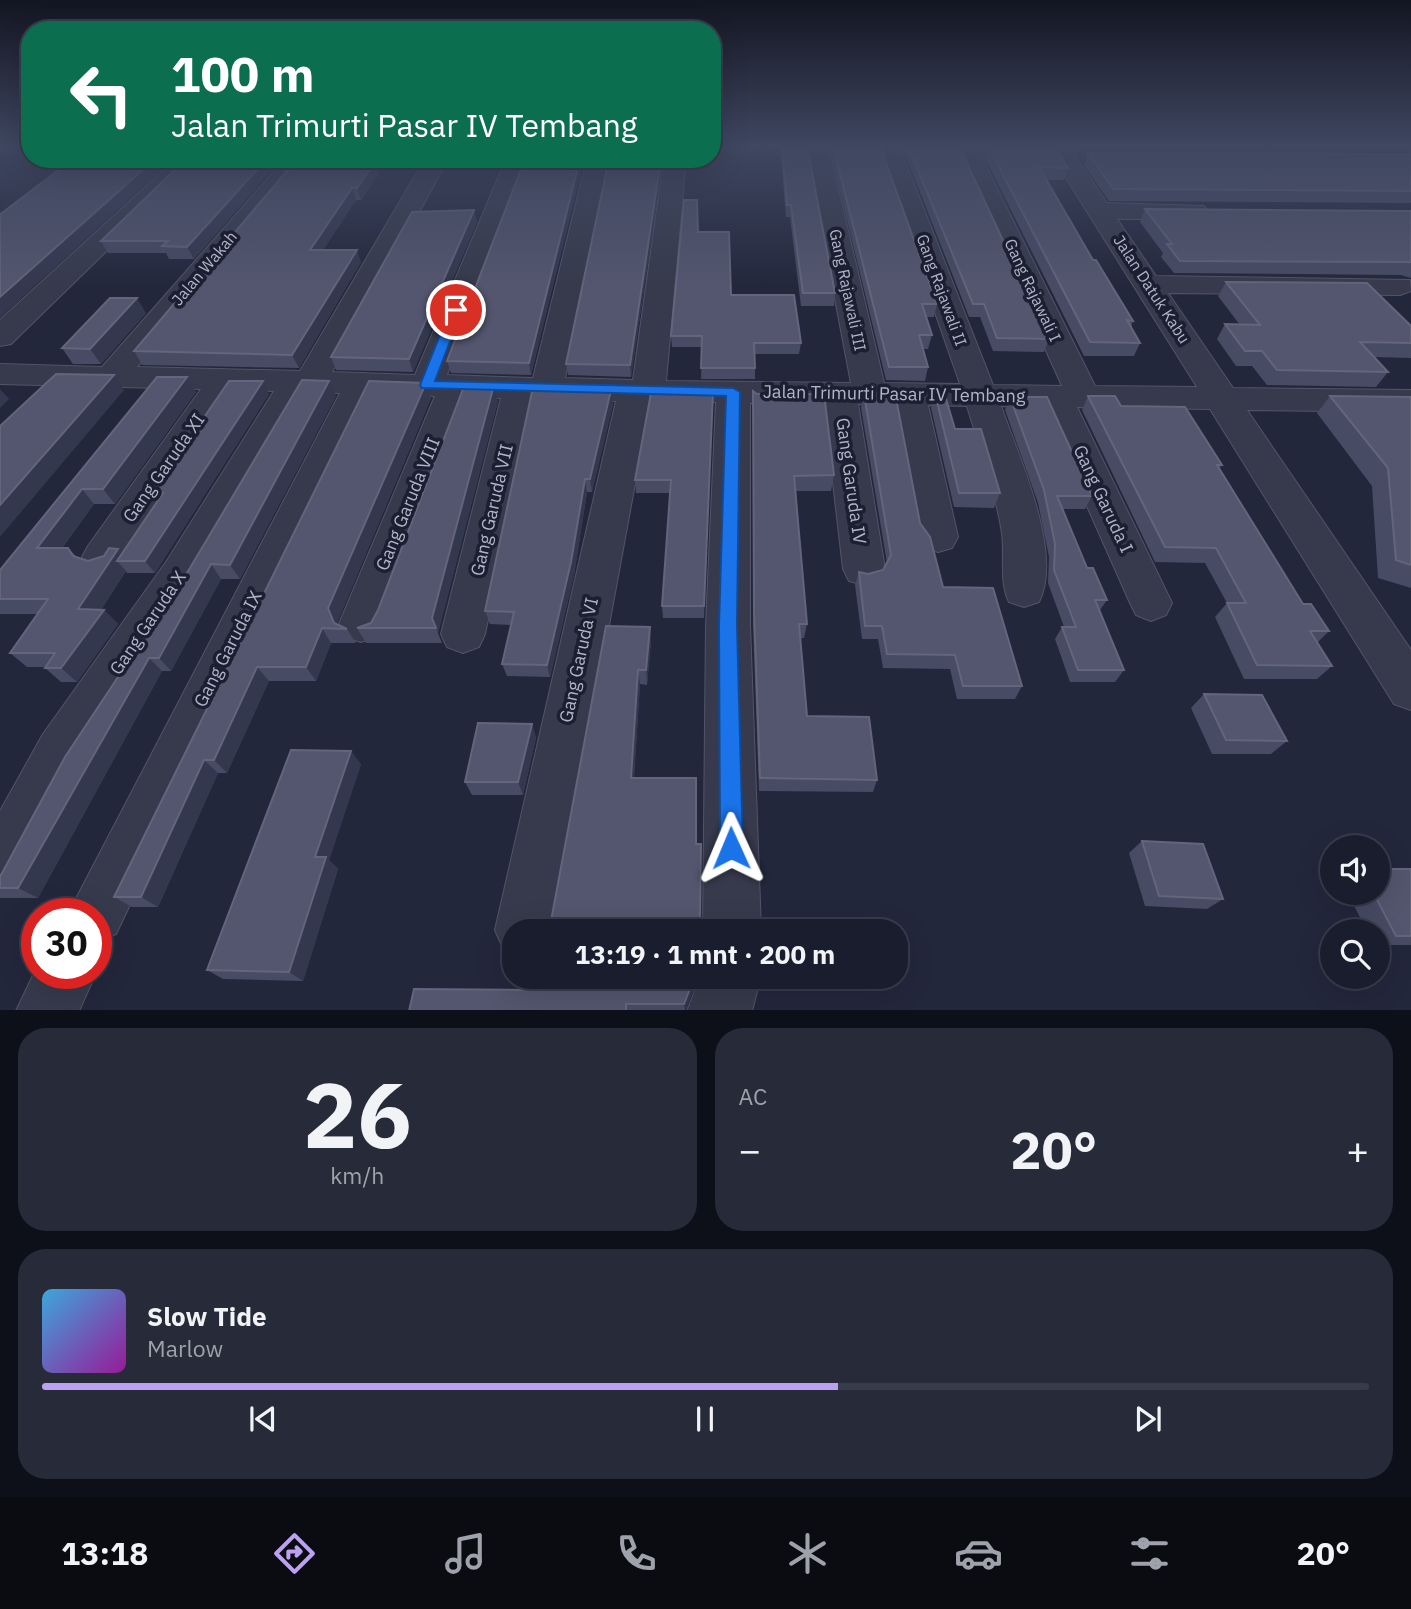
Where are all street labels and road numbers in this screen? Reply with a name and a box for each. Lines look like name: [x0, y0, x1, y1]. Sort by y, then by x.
street label: Jalan Wakah: [167, 227, 241, 309]
street label: Gang Rajawali III: [825, 227, 871, 353]
street label: Gang Rajawali II: [912, 231, 972, 349]
street label: Jalan Datuk Kabu: [1109, 231, 1195, 347]
street label: Gang Rajawali I: [1000, 235, 1066, 345]
street label: Jalan Trimurti Pasar IV Tembang: [763, 380, 1026, 407]
street label: Gang Garuda XI: [118, 409, 210, 527]
street label: Gang Garuda IV: [831, 416, 872, 546]
street label: Gang Garuda VIII: [370, 434, 445, 574]
street label: Gang Garuda I: [1068, 441, 1139, 556]
street label: Gang Garuda VII: [465, 442, 518, 578]
street label: Gang Garuda X: [104, 566, 191, 679]
street label: Gang Garuda IX: [188, 587, 267, 711]
street label: Gang Garuda VI: [554, 595, 603, 725]

